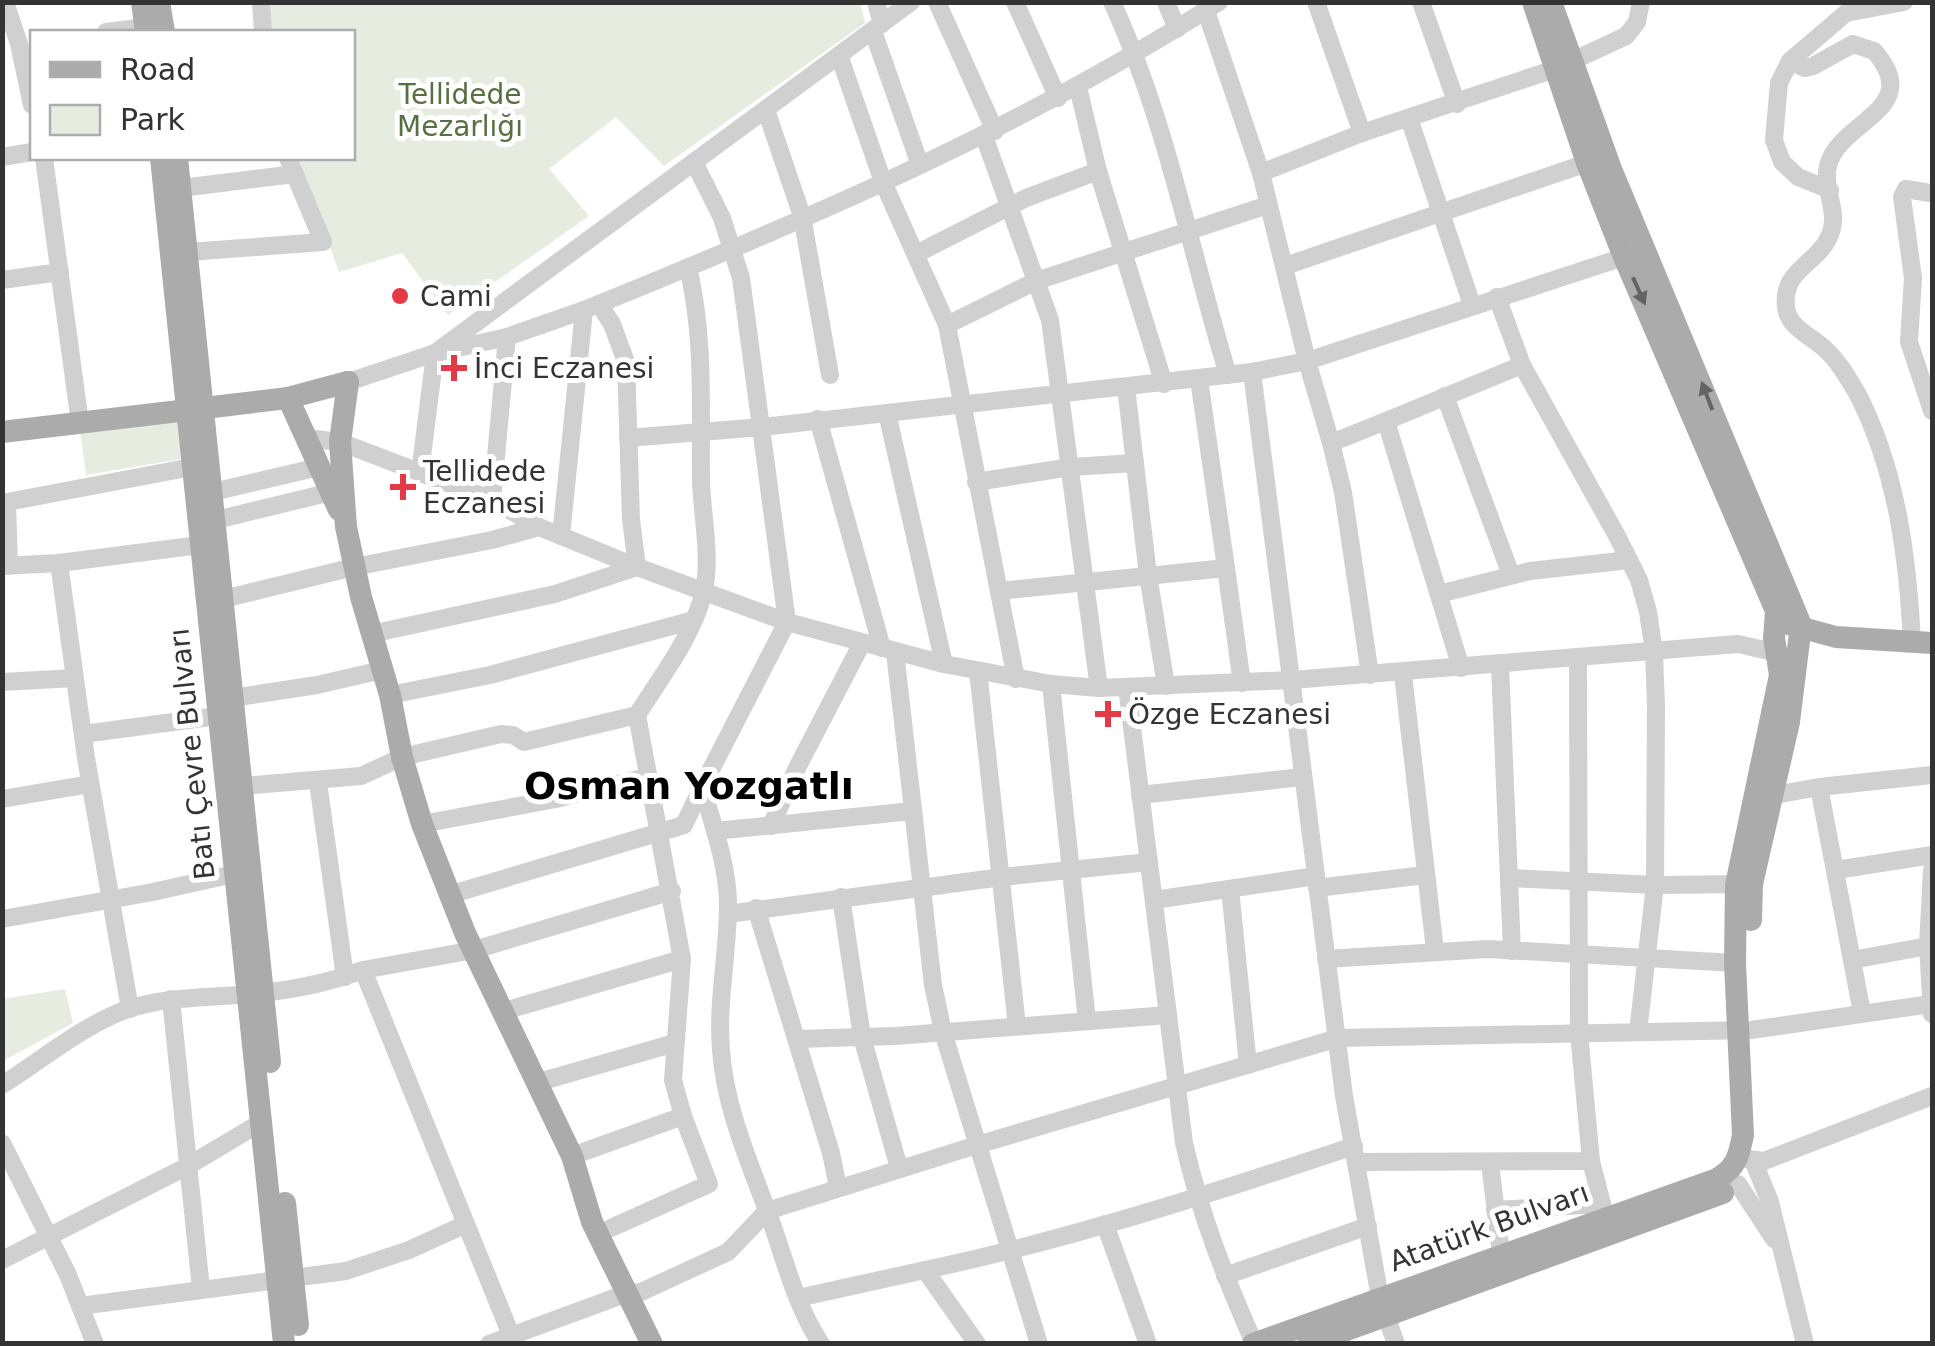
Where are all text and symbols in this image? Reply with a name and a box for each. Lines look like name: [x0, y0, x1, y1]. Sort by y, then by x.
legend: [30, 30, 355, 160]
text: Road: [120, 52, 195, 87]
park label: Tellidede Mezarlığı: [397, 78, 523, 143]
text: Park: [120, 102, 185, 137]
one-way arrow: [1631, 276, 1647, 306]
place label: Cami: [420, 280, 492, 313]
marker: Cami: [389, 285, 411, 307]
place label: İnci Eczanesi: [474, 352, 654, 385]
marker: İnci Eczanesi: [443, 357, 465, 379]
one-way arrow: [1698, 381, 1714, 411]
place label: Tellidede Eczanesi: [422, 455, 546, 520]
marker: Tellidede Eczanesi: [392, 476, 414, 498]
street label: Batı Çevre Bulvarı: [162, 627, 222, 881]
place label: Özge Eczanesi: [1128, 697, 1331, 731]
marker: Özge Eczanesi: [1097, 703, 1119, 725]
district label: Osman Yozgatlı: [524, 764, 854, 808]
street label: Atatürk Bulvarı: [1385, 1176, 1593, 1278]

